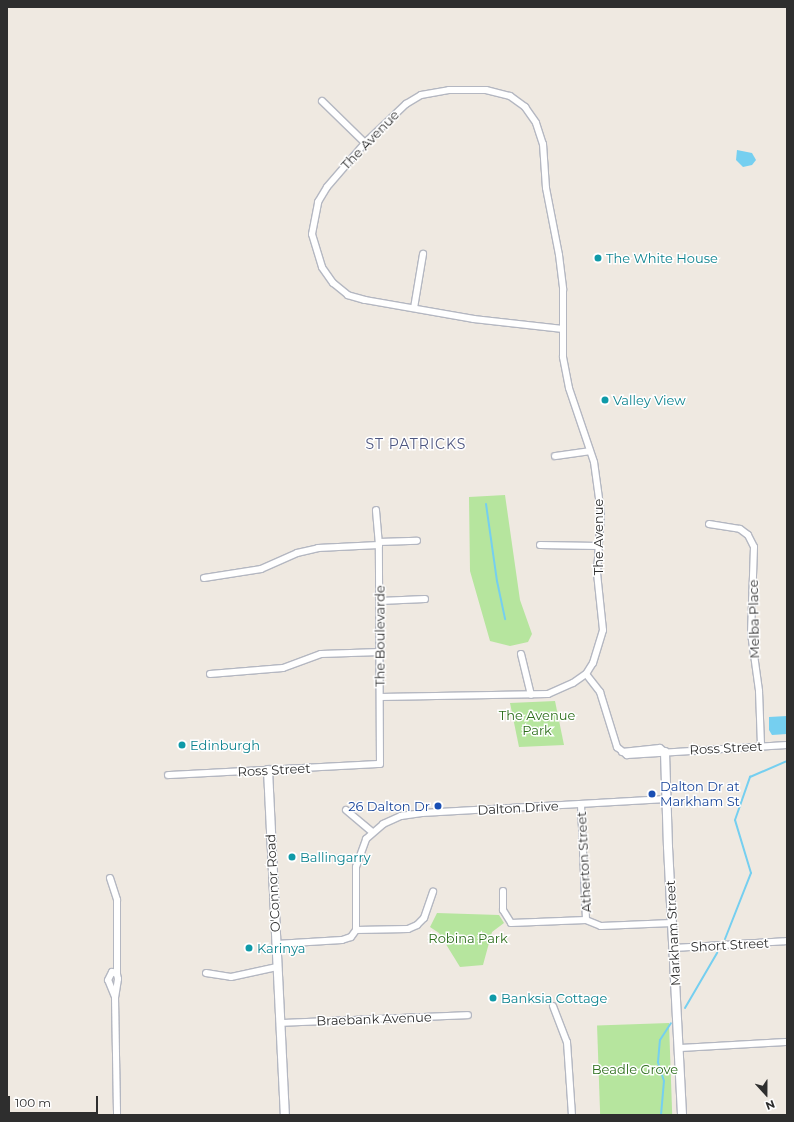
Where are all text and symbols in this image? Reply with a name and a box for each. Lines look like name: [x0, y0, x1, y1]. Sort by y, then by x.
street label: The Avenue: [338, 107, 402, 173]
place label: The White House: [606, 250, 718, 266]
marker: The White House: [593, 253, 603, 263]
place label: Valley View: [613, 392, 686, 408]
marker: Valley View: [600, 395, 610, 405]
district label: ST PATRICKS: [366, 436, 466, 452]
street label: The Avenue: [590, 499, 606, 575]
street label: Melba Place: [746, 579, 762, 659]
street label: The Boulevarde: [372, 585, 388, 687]
park label: The Avenue Park: [499, 708, 575, 739]
place label: Edinburgh: [190, 737, 260, 753]
street label: Ross Street: [689, 738, 763, 758]
marker: Edinburgh: [177, 740, 187, 750]
street label: Ross Street: [237, 760, 311, 780]
place label: Dalton Dr at Markham St: [660, 779, 740, 810]
marker: Dalton Dr at Markham St: [647, 789, 657, 799]
place label: 26 Dalton Dr: [348, 798, 430, 814]
street label: Dalton Drive: [477, 798, 559, 818]
marker: 26 Dalton Dr: [433, 801, 443, 811]
street label: Atherton Street: [574, 811, 594, 913]
street label: O'Connor Road: [263, 833, 283, 933]
place label: Ballingarry: [300, 849, 371, 865]
marker: Ballingarry: [287, 852, 297, 862]
street label: Markham Street: [662, 880, 684, 986]
park label: Robina Park: [428, 930, 508, 946]
street label: Short Street: [690, 935, 770, 955]
place label: Karinya: [257, 940, 305, 956]
marker: Karinya: [244, 943, 254, 953]
place label: Banksia Cottage: [501, 990, 607, 1006]
marker: Banksia Cottage: [488, 993, 498, 1003]
street label: Braebank Avenue: [316, 1009, 432, 1029]
park label: Beadle Grove: [592, 1061, 678, 1077]
north arrow: [746, 1074, 786, 1114]
scale bar: [10, 1088, 100, 1114]
text: 100 m: [15, 1095, 51, 1110]
text: N: [764, 1097, 777, 1113]

